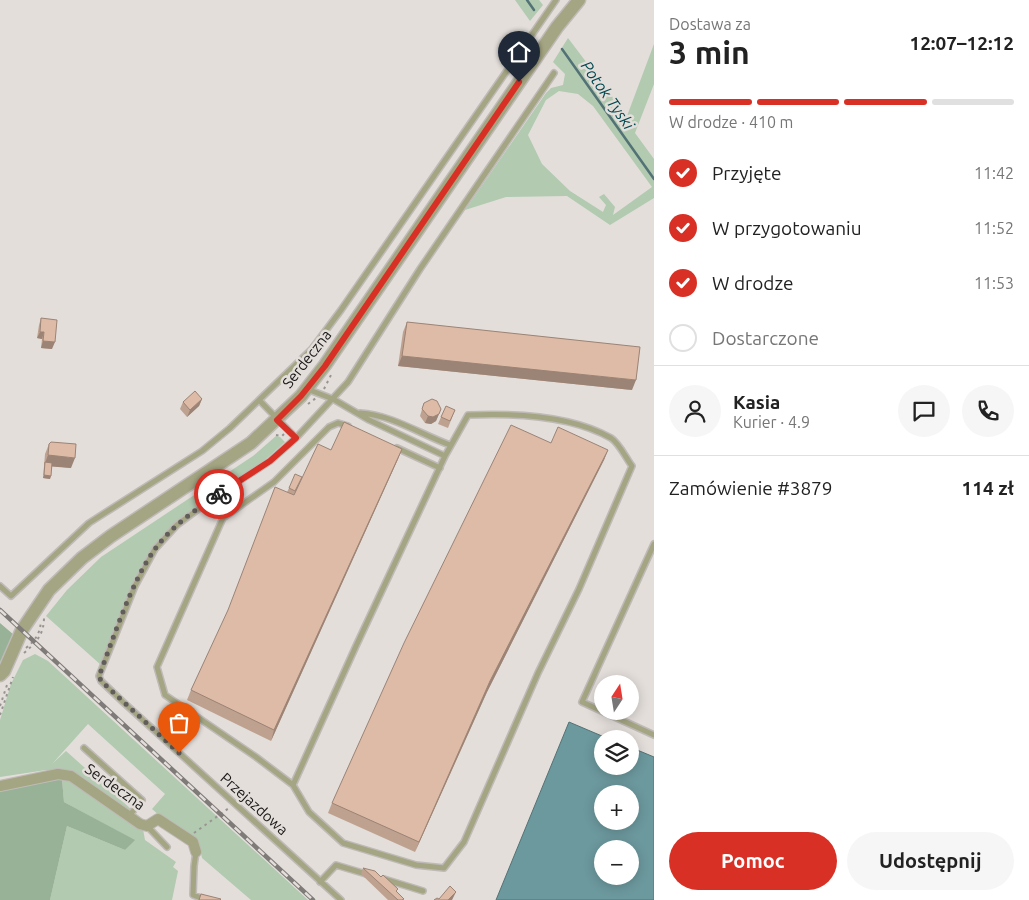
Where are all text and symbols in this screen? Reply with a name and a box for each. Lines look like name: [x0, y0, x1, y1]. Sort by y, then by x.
text: Dostawa za: [669, 15, 751, 33]
pin: [498, 31, 540, 82]
text: 12:07–12:12: [909, 32, 1014, 54]
text: 3 min: [669, 34, 750, 70]
icon: home: [505, 38, 533, 66]
water label: Potok Tyski: [578, 57, 639, 134]
text: W drodze · 410 m: [669, 113, 793, 131]
icon: check: [669, 159, 697, 187]
text: Przyjęte: [712, 162, 782, 184]
text: 11:42: [974, 164, 1014, 182]
icon: check: [669, 214, 697, 242]
text: W przygotowaniu: [712, 217, 862, 239]
text: 11:52: [974, 219, 1014, 237]
icon: check: [669, 269, 697, 297]
text: W drodze: [712, 272, 794, 294]
text: 11:53: [974, 274, 1014, 292]
street label: Serdeczna: [279, 326, 335, 391]
text: Dostarczone: [712, 327, 819, 349]
button: person: [669, 385, 721, 437]
button: chat: [898, 385, 950, 437]
button: phone: [962, 385, 1014, 437]
text: Kasia: [733, 391, 780, 413]
text: Kurier · 4.9: [733, 413, 810, 431]
courier: [194, 469, 244, 519]
text: Zamówienie #3879: [669, 477, 833, 499]
text: 114 zł: [962, 477, 1014, 499]
icon: bike: [205, 480, 233, 508]
north arrow: [594, 675, 639, 720]
map controls: [594, 675, 639, 885]
pin: [158, 702, 200, 753]
icon: bag: [165, 709, 193, 737]
button: layers: [594, 730, 639, 775]
street label: Serdeczna: [82, 760, 148, 813]
street label: Przejazdowa: [217, 769, 291, 838]
button: +: [594, 785, 639, 830]
button: Pomoc: [669, 832, 837, 890]
button: Udostępnij: [847, 832, 1014, 890]
button: −: [594, 840, 639, 885]

